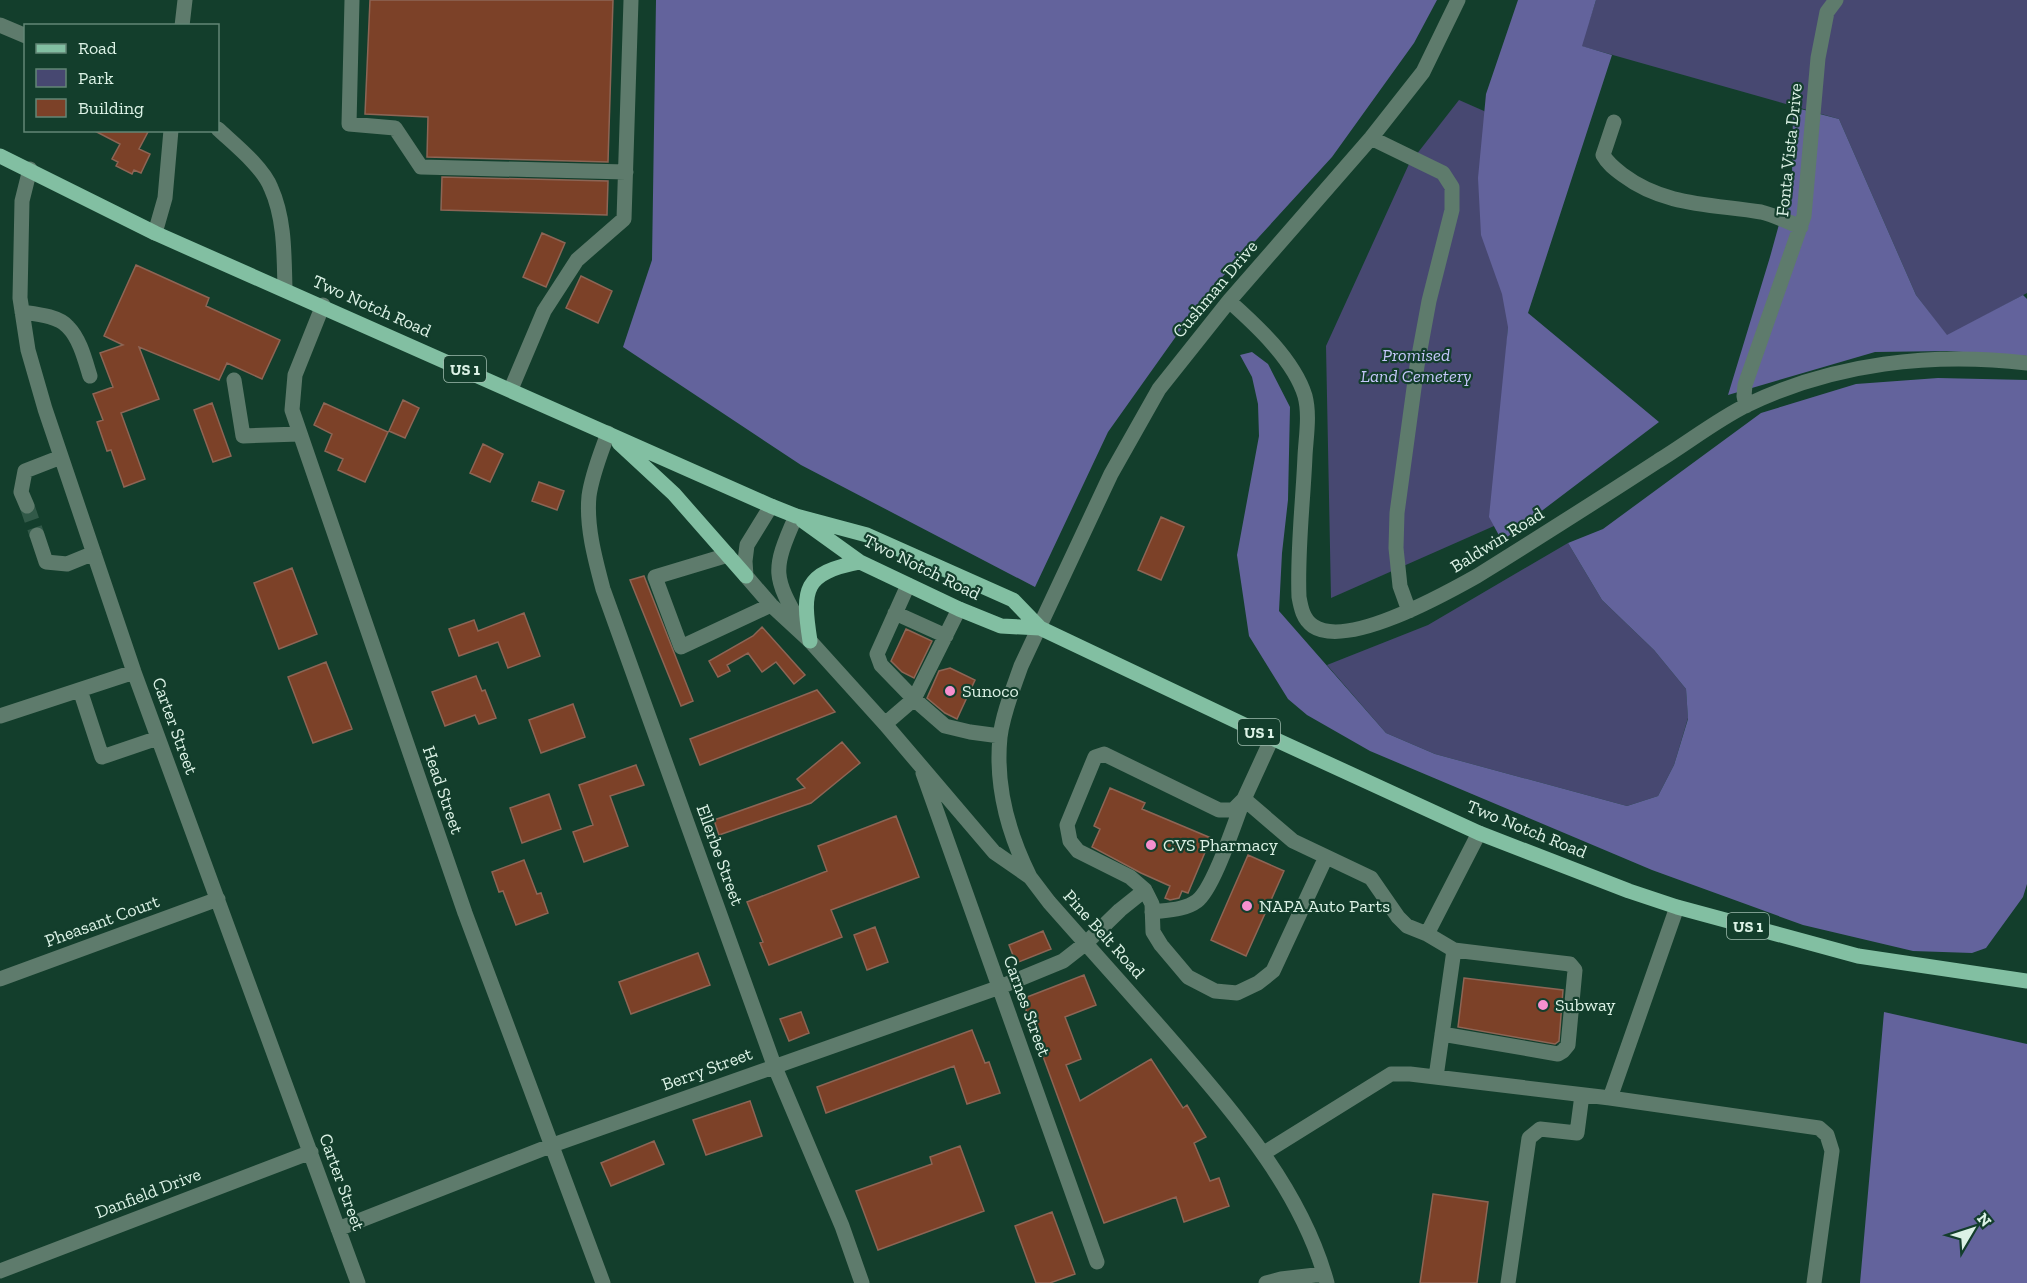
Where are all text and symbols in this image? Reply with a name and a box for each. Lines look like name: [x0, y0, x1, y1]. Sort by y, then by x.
legend: [24, 24, 219, 132]
text: Road: [78, 37, 117, 59]
text: Park: [78, 67, 114, 89]
street label: Fonta Vista Drive: [1771, 82, 1807, 218]
text: Building: [78, 97, 144, 119]
street label: Cushman Drive: [1168, 236, 1262, 342]
street label: Two Notch Road: [309, 270, 435, 342]
park label: Promised Land Cemetery: [1360, 344, 1472, 387]
road number: US 1: [444, 356, 486, 382]
street label: Baldwin Road: [1446, 503, 1548, 577]
street label: Two Notch Road: [860, 529, 984, 605]
street label: Carter Street: [147, 674, 203, 778]
place label: Sunoco: [962, 680, 1019, 702]
marker: Sunoco: [943, 684, 957, 698]
road number: US 1: [1238, 719, 1280, 745]
street label: Head Street: [418, 743, 468, 837]
street label: Two Notch Road: [1464, 795, 1590, 863]
street label: Ellerbe Street: [692, 802, 749, 909]
place label: CVS Pharmacy: [1163, 834, 1279, 856]
marker: CVS Pharmacy: [1144, 838, 1158, 852]
street label: Pine Belt Road: [1058, 885, 1150, 983]
street label: Pheasant Court: [42, 890, 163, 952]
place label: NAPA Auto Parts: [1259, 895, 1390, 917]
marker: NAPA Auto Parts: [1240, 899, 1254, 913]
road number: US 1: [1727, 913, 1769, 939]
street label: Carnes Street: [999, 952, 1056, 1060]
place label: Subway: [1555, 994, 1616, 1016]
marker: Subway: [1536, 998, 1550, 1012]
street label: Berry Street: [659, 1042, 756, 1096]
street label: Carter Street: [314, 1130, 370, 1234]
street label: Danfield Drive: [92, 1163, 204, 1223]
north arrow: [1943, 1199, 2003, 1259]
text: N: [1973, 1209, 1995, 1231]

